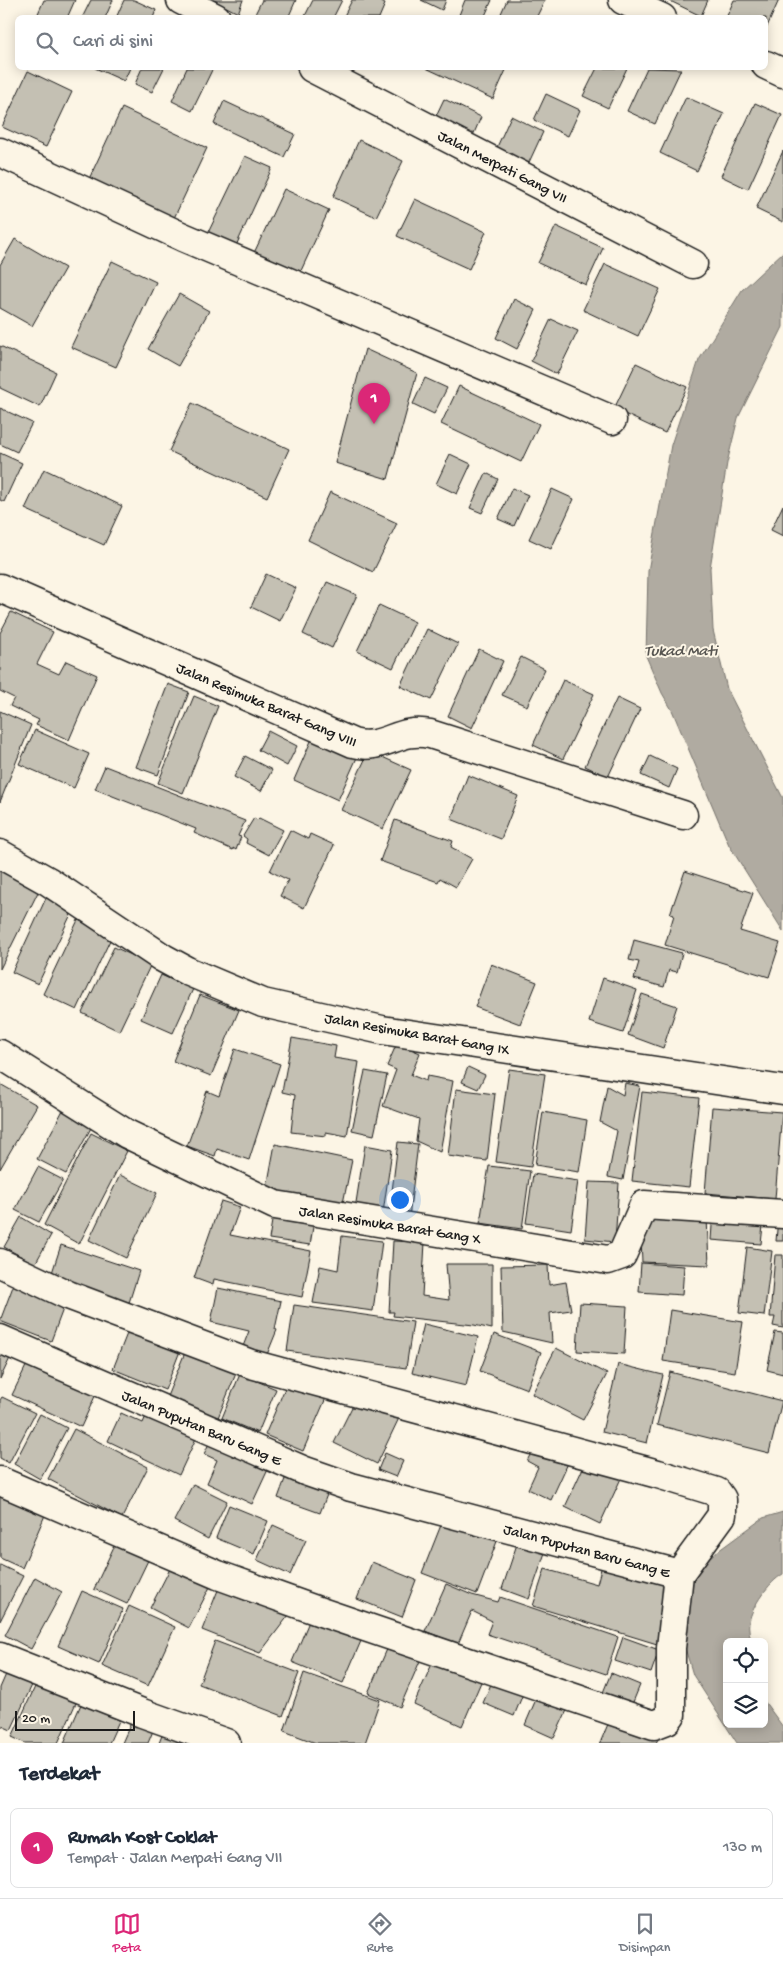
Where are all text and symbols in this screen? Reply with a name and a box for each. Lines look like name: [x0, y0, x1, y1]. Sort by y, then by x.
search box: [15, 15, 768, 70]
icon: search: [33, 29, 61, 57]
text: Cari di sini: [73, 31, 153, 54]
street label: Jalan Merpati Gang VII: [434, 127, 570, 208]
pin: 1: [358, 383, 390, 424]
water label: Tukad Mati: [645, 643, 719, 662]
street label: Jalan Resimuka Barat Gang VIII: [173, 660, 359, 752]
street label: Jalan Resimuka Barat Gang IX: [323, 1010, 511, 1060]
your location: [387, 1187, 413, 1213]
street label: Jalan Resimuka Barat Gang X: [298, 1203, 483, 1249]
street label: Jalan Puputan Baru Gang E: [119, 1387, 284, 1471]
street label: Jalan Puputan Baru Gang E: [501, 1521, 672, 1583]
map controls: [723, 1638, 768, 1728]
button: locate: [723, 1638, 768, 1683]
button: layers: [723, 1683, 768, 1728]
scale bar: [15, 1708, 135, 1731]
text: 20 m: [22, 1711, 50, 1728]
text: Terdekat: [20, 1763, 99, 1788]
text: Rumah Kost Coklat: [68, 1827, 216, 1850]
text: 1: [34, 1839, 40, 1858]
text: 130 m: [723, 1839, 762, 1858]
text: Tempat · Jalan Merpati Gang VII: [68, 1850, 282, 1869]
tab: Peta: [112, 1910, 141, 1957]
tab: Rute: [366, 1910, 394, 1957]
tab: Disimpan: [619, 1910, 671, 1957]

